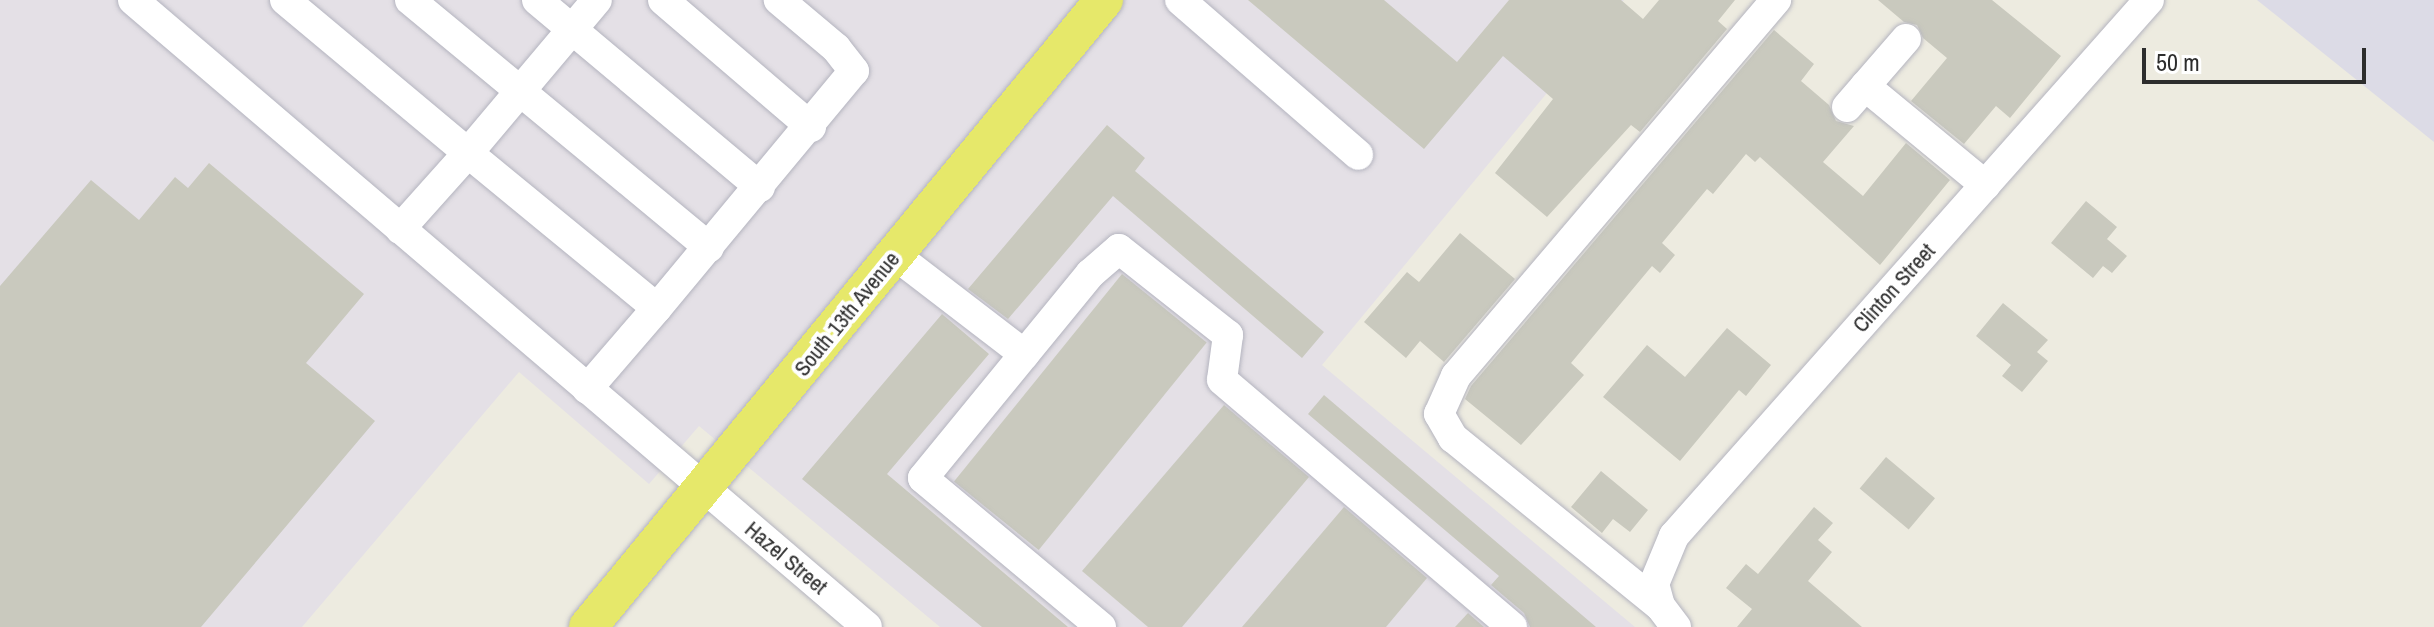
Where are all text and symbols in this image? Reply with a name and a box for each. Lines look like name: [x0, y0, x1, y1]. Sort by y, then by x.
scale bar: [2146, 32, 2370, 82]
text: 50 m: [2156, 46, 2200, 78]
street label: Clinton Street: [1847, 238, 1941, 338]
street label: South 13th Avenue: [789, 246, 905, 382]
street label: Hazel Street: [739, 516, 833, 600]

